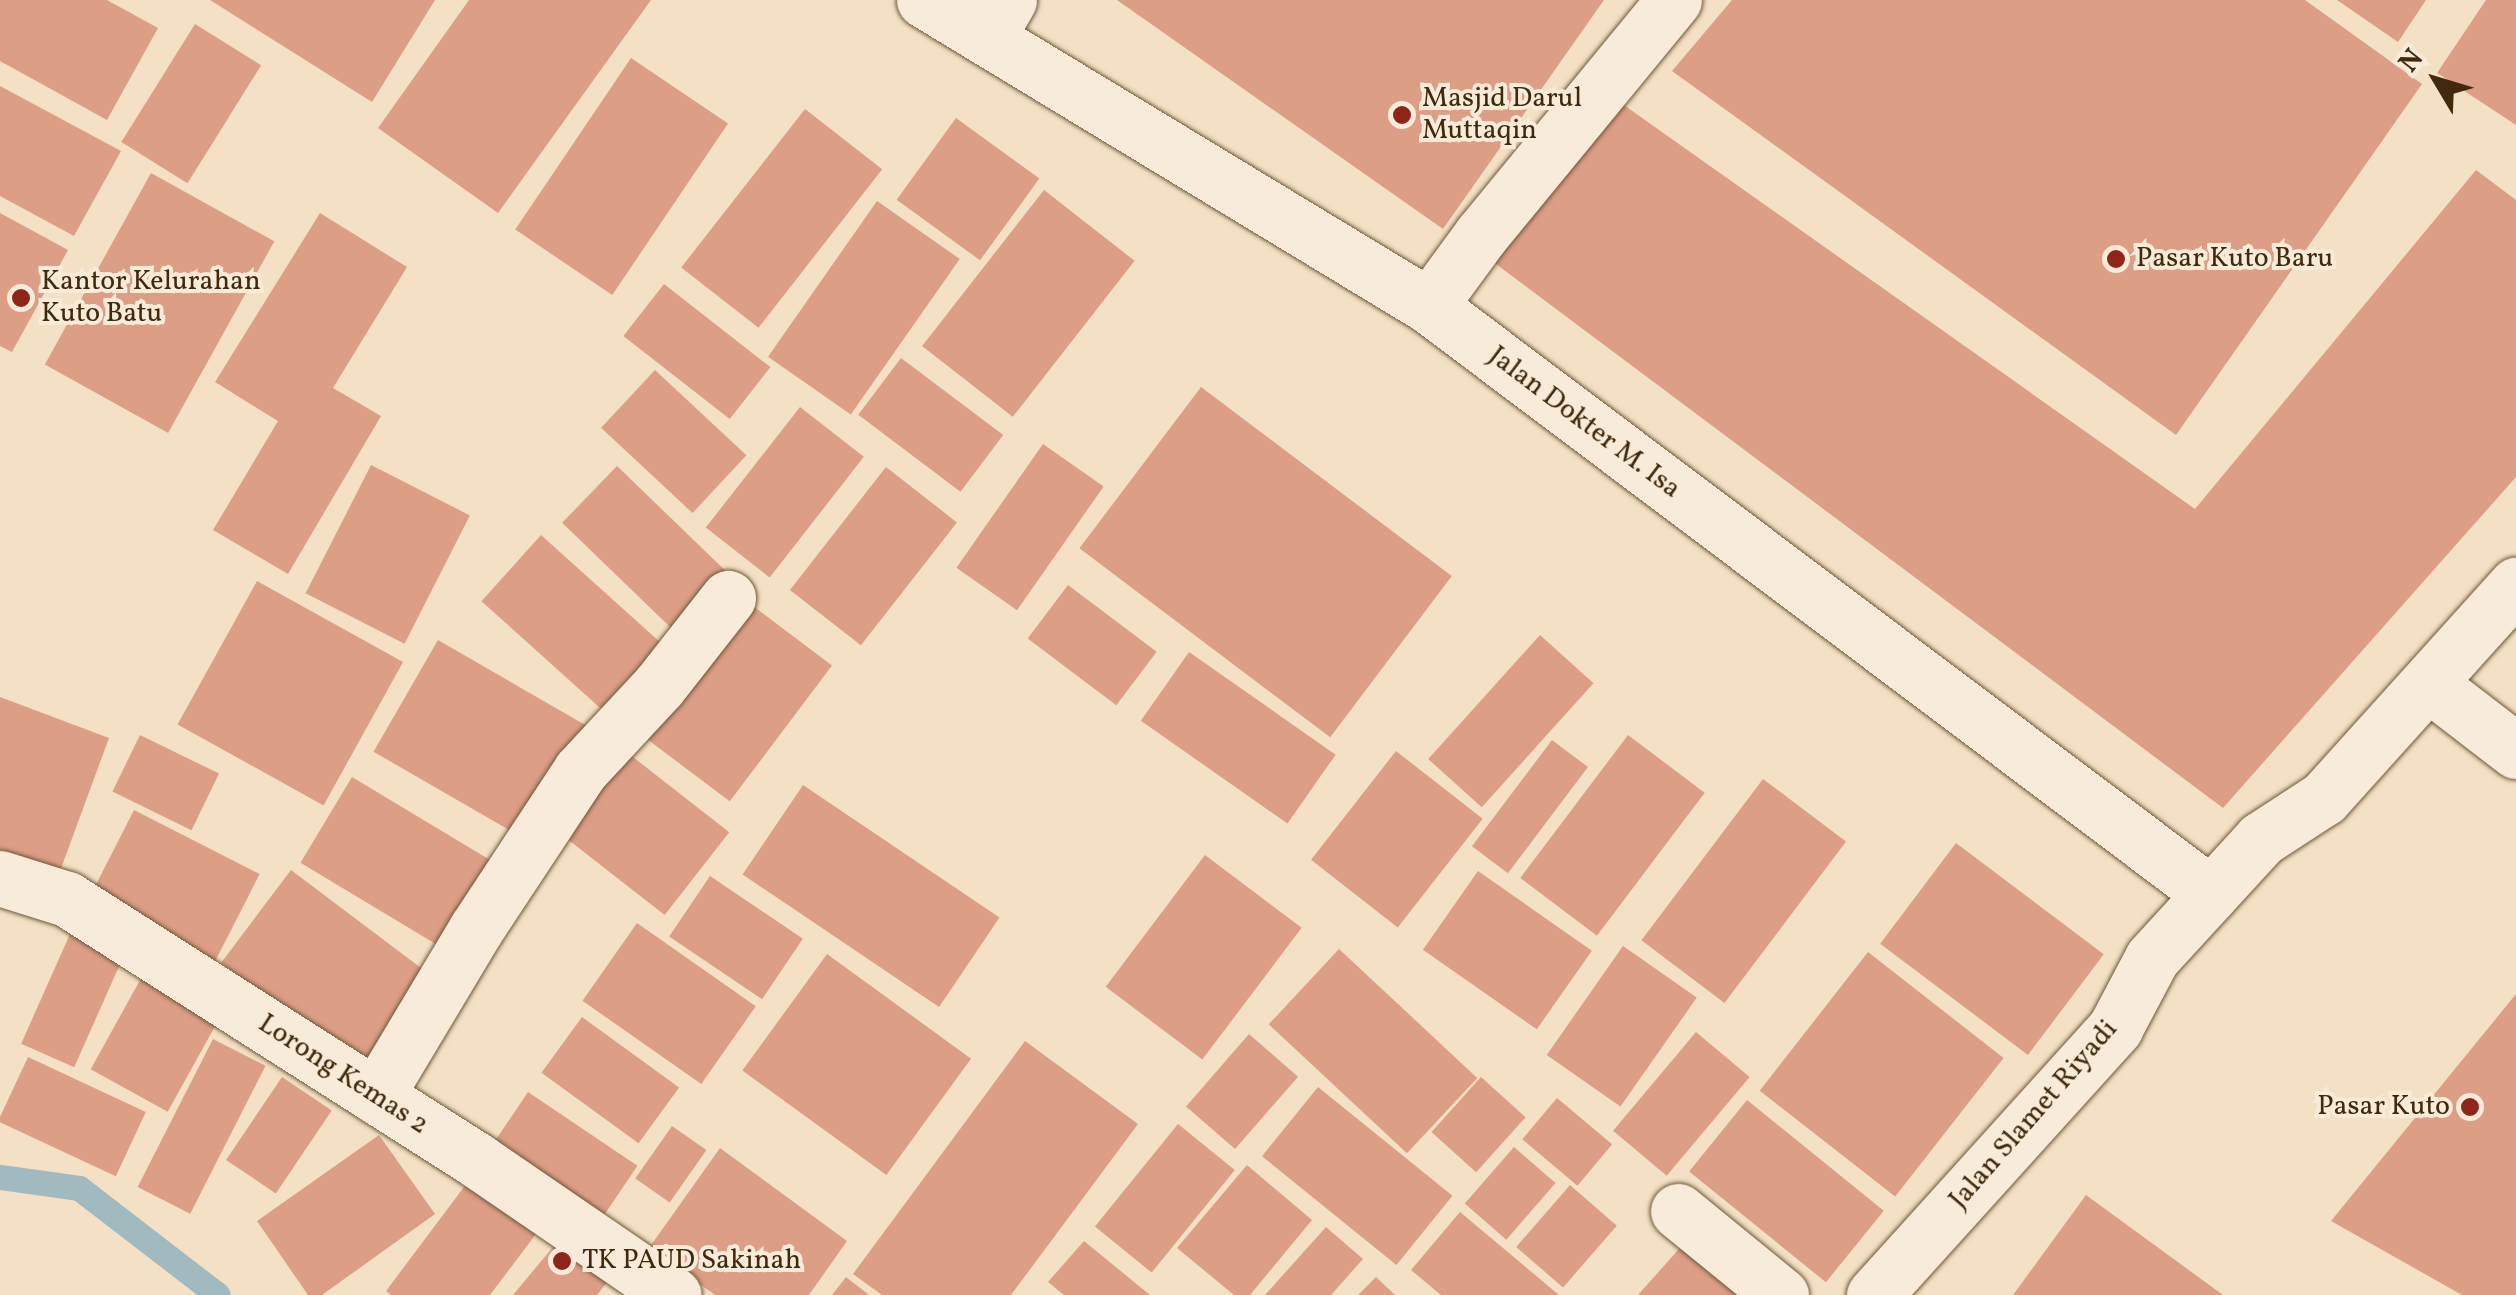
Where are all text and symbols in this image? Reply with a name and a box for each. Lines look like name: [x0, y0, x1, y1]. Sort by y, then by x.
north arrow: [2386, 30, 2486, 130]
text: N: [2390, 41, 2434, 81]
place label: Masjid Darul Muttaqin: [1422, 82, 1582, 148]
marker: Masjid Darul Muttaqin: [1391, 104, 1413, 126]
place label: Pasar Kuto Baru: [2136, 242, 2333, 276]
marker: Pasar Kuto Baru: [2105, 248, 2127, 270]
place label: Kantor Kelurahan Kuto Batu: [41, 265, 261, 331]
marker: Kantor Kelurahan Kuto Batu: [10, 287, 32, 309]
street label: Jalan Dokter M. Isa: [1481, 340, 1687, 506]
street label: Lorong Kemas 2: [252, 1007, 434, 1143]
street label: Jalan Slamet Riyadi: [1943, 1013, 2125, 1217]
place label: Pasar Kuto: [2317, 1090, 2450, 1124]
marker: Pasar Kuto: [2459, 1096, 2481, 1118]
place label: TK PAUD Sakinah: [582, 1244, 801, 1278]
marker: TK PAUD Sakinah: [551, 1250, 573, 1272]

